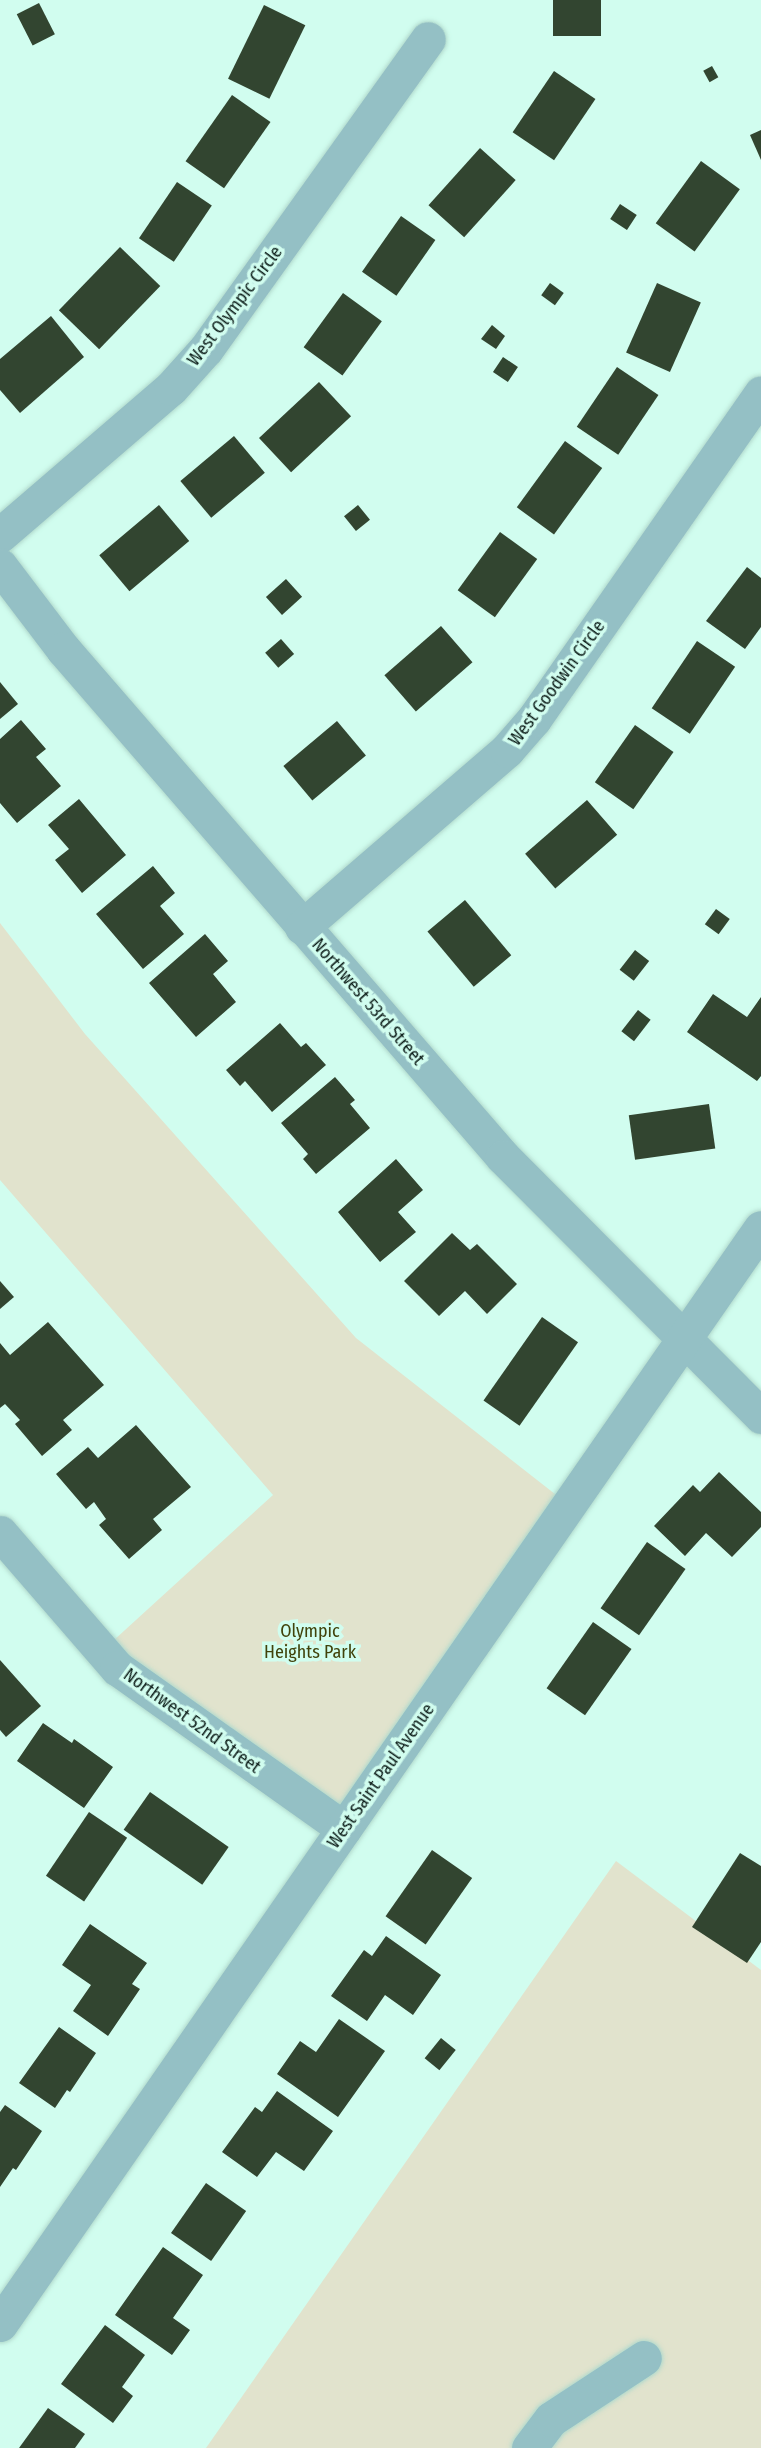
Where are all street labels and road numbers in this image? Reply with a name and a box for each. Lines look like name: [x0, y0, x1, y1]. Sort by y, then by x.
street label: West Olympic Circle: [183, 242, 287, 370]
street label: West Goodwin Circle: [504, 616, 610, 750]
street label: Northwest 53rd Street: [307, 934, 429, 1070]
street label: Northwest 52nd Street: [119, 1664, 265, 1778]
street label: West Saint Paul Avenue: [323, 1699, 439, 1853]

